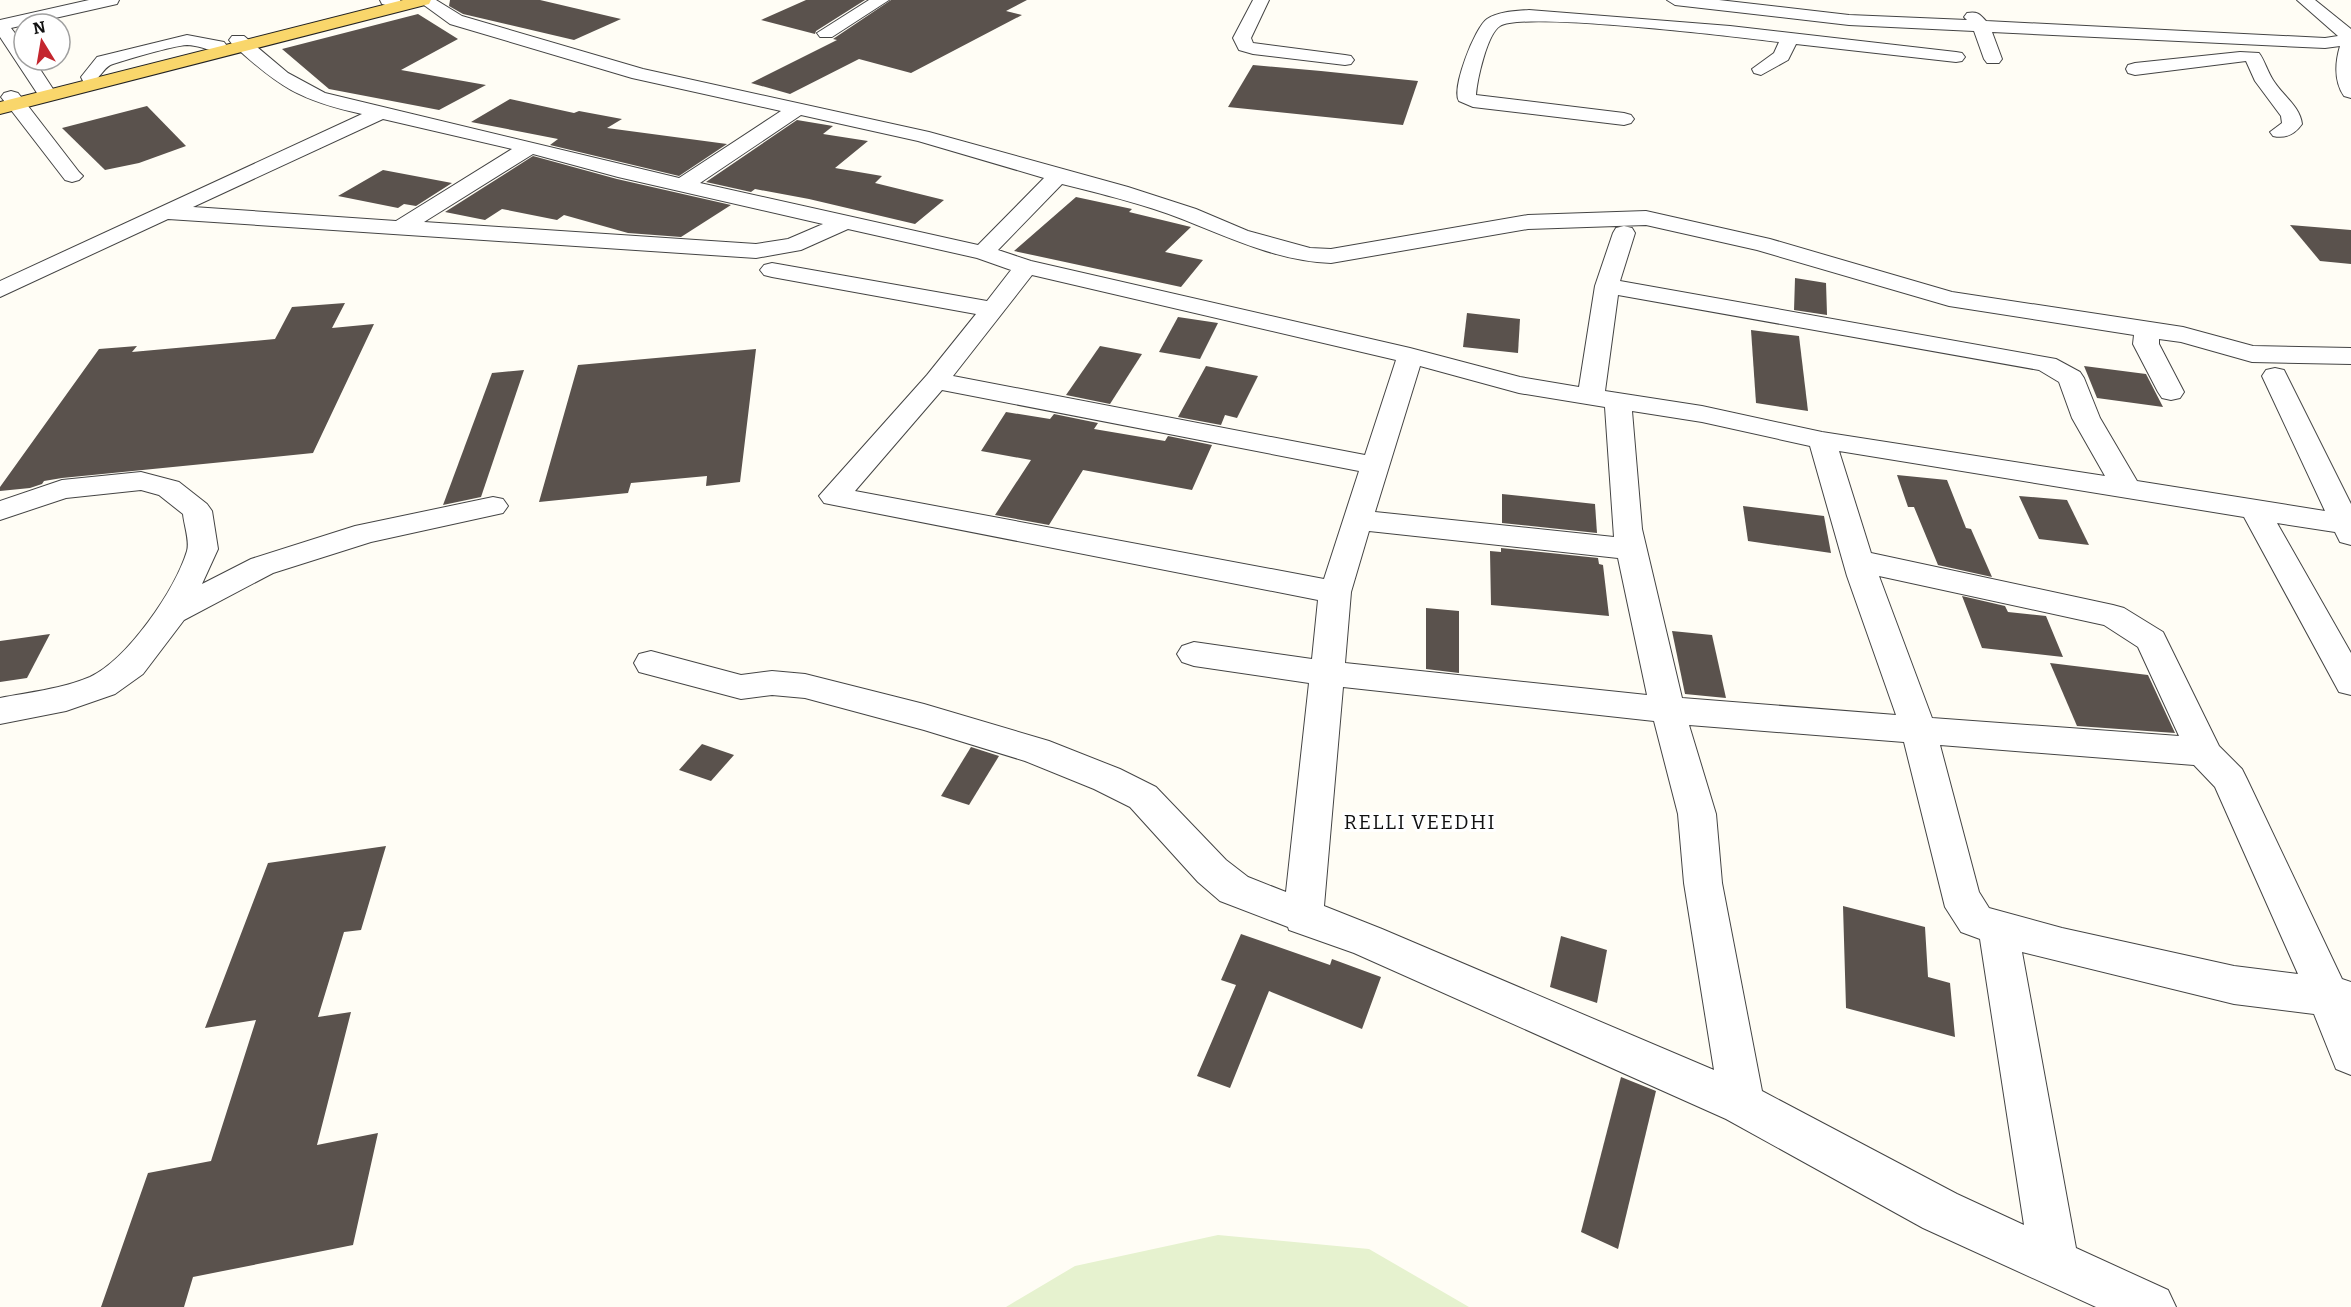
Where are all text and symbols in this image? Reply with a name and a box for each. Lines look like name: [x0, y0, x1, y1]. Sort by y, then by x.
north arrow: [12, 12, 72, 72]
text: N: [31, 17, 47, 38]
district label: RELLI VEEDHI: [1344, 810, 1496, 834]

